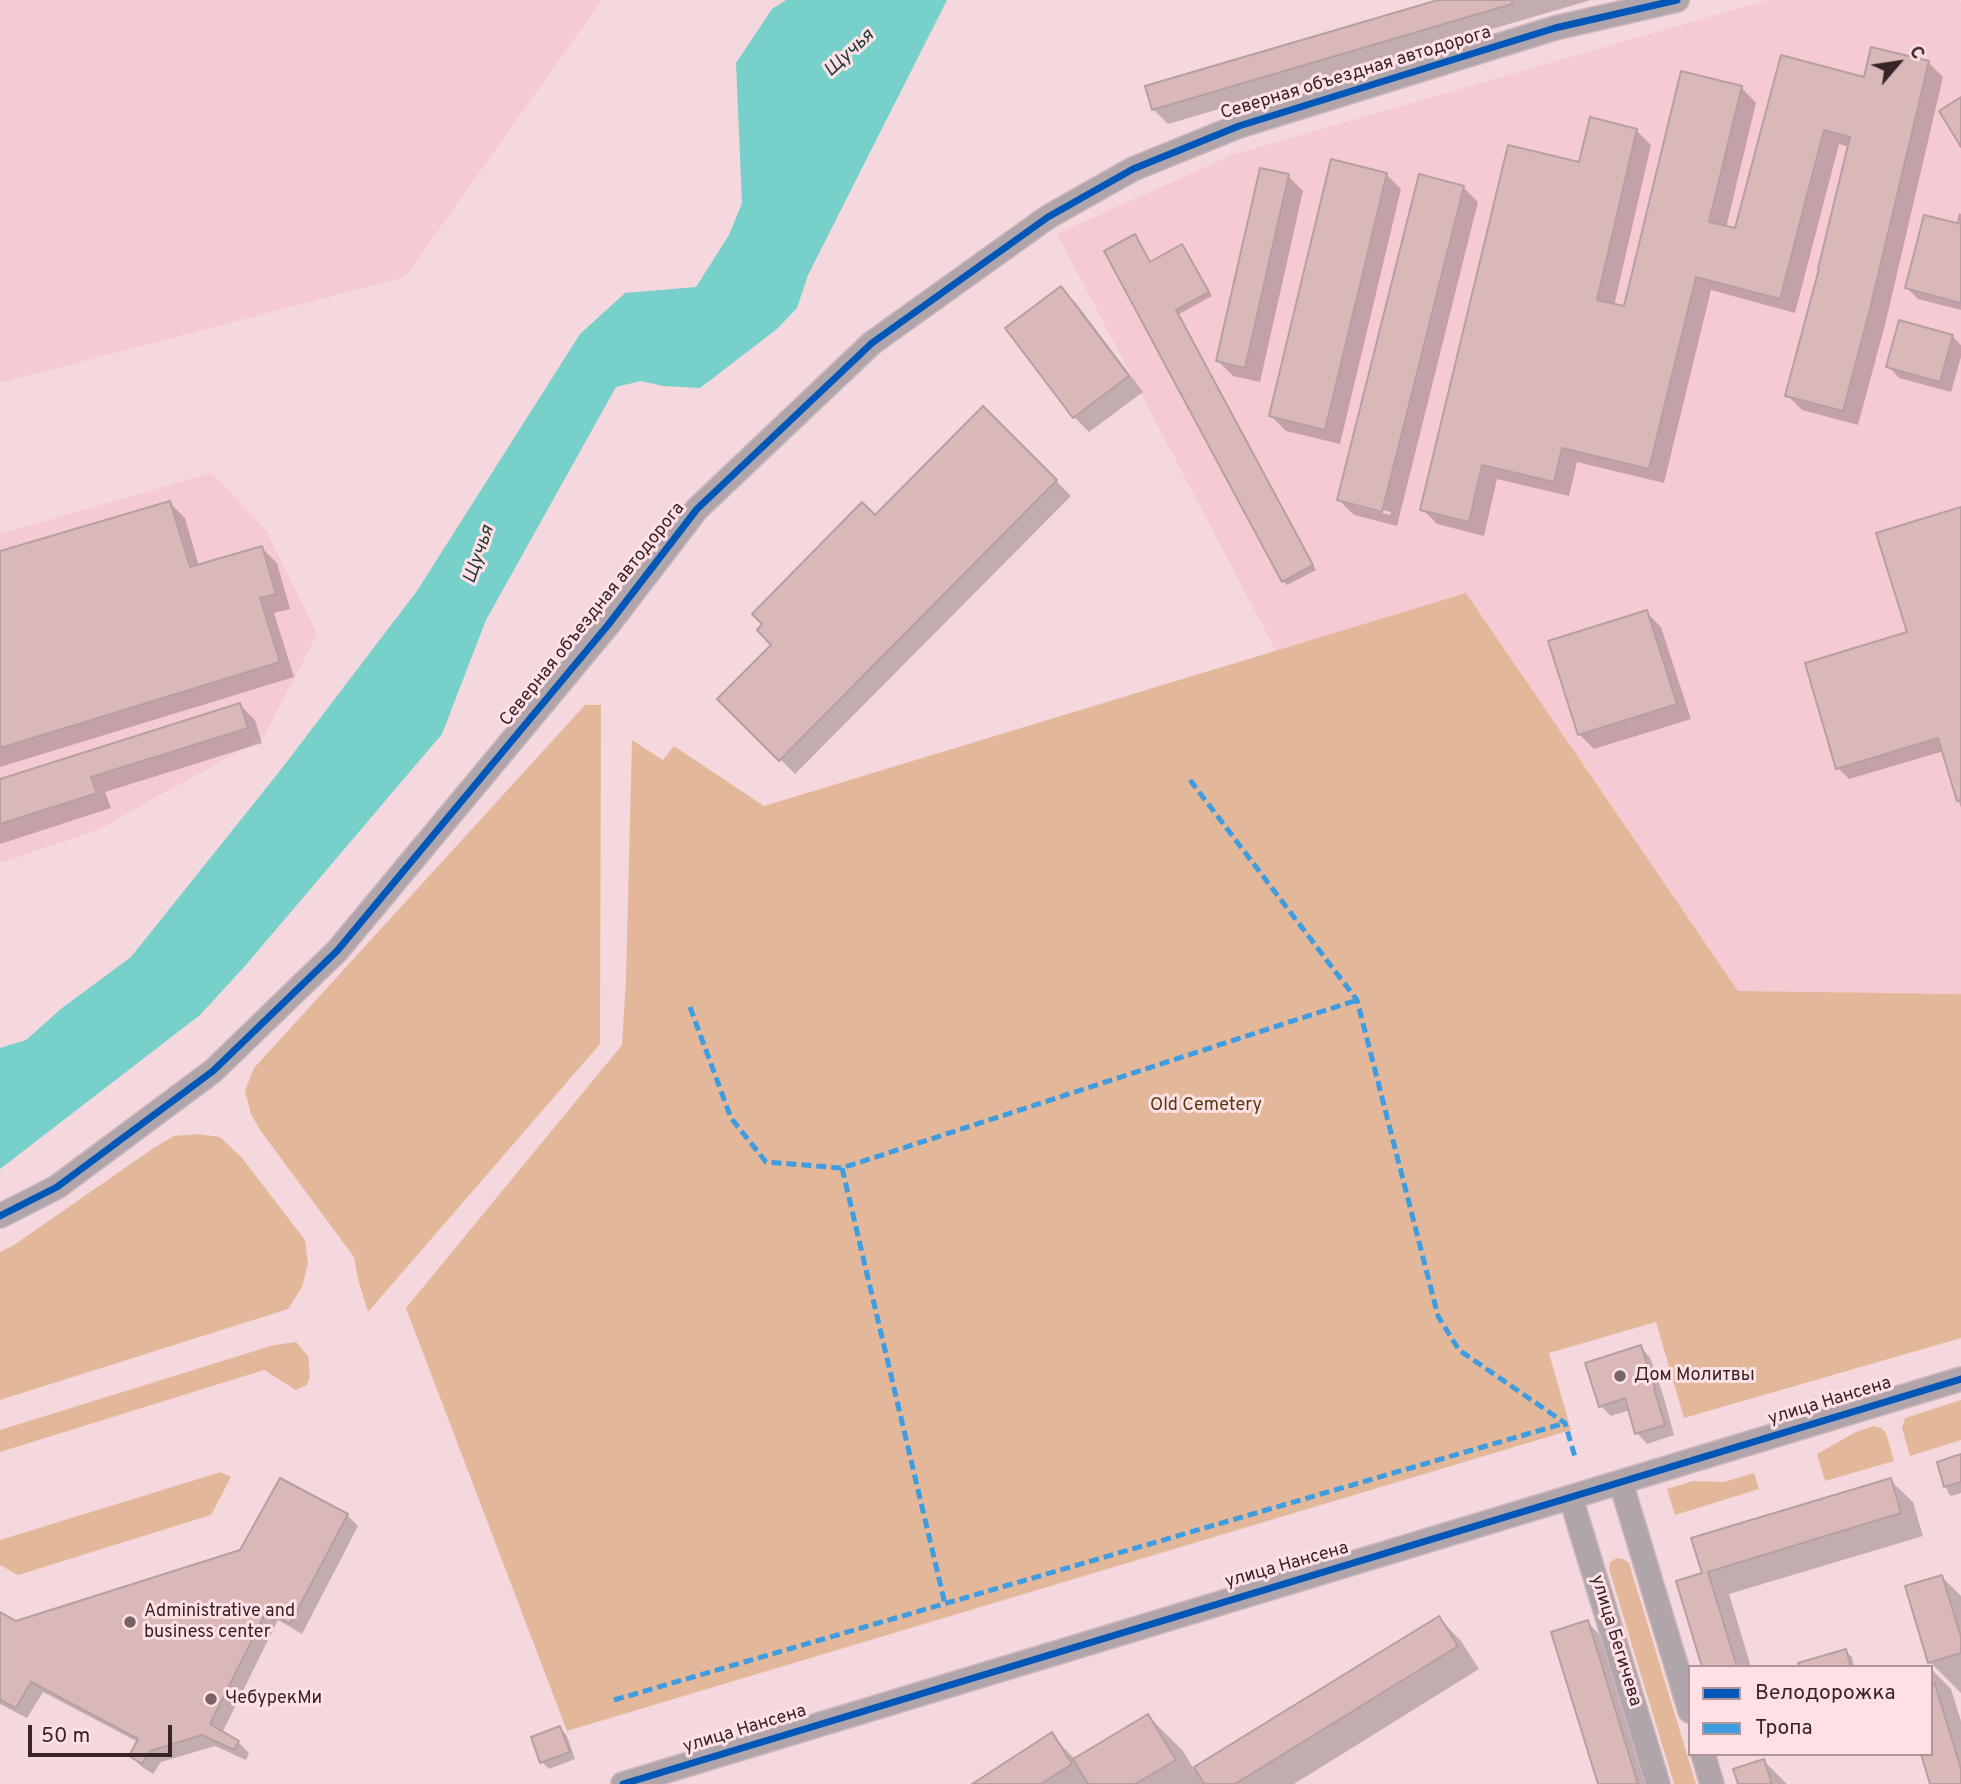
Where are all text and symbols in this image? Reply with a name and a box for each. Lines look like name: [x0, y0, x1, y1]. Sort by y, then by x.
street label: Северная объездная автодорога: [1218, 23, 1494, 125]
water label: Щучья: [820, 25, 880, 83]
north arrow: [1863, 28, 1933, 98]
text: С: [1903, 42, 1930, 64]
street label: Северная объездная автодорога: [496, 499, 690, 731]
water label: Щучья: [459, 523, 501, 587]
park label: Old Cemetery: [1150, 1095, 1262, 1117]
place label: Дом Молитвы: [1634, 1365, 1755, 1387]
marker: Дом Молитвы: [1612, 1368, 1628, 1384]
street label: улица Нансена: [1766, 1373, 1894, 1431]
street label: улица Нансена: [1223, 1538, 1351, 1594]
street label: улица Бегичева: [1585, 1573, 1645, 1709]
place label: Administrative and business center: [144, 1601, 295, 1644]
marker: Administrative and business center: [122, 1614, 138, 1630]
legend: [1688, 1665, 1933, 1756]
text: Велодорожка: [1755, 1680, 1895, 1707]
place label: ЧебурекМи: [225, 1688, 322, 1710]
marker: ЧебурекМи: [203, 1691, 219, 1707]
street label: улица Нансена: [681, 1701, 809, 1759]
scale bar: [32, 1710, 175, 1754]
text: Тропа: [1755, 1715, 1813, 1742]
text: 50 m: [41, 1723, 90, 1750]

